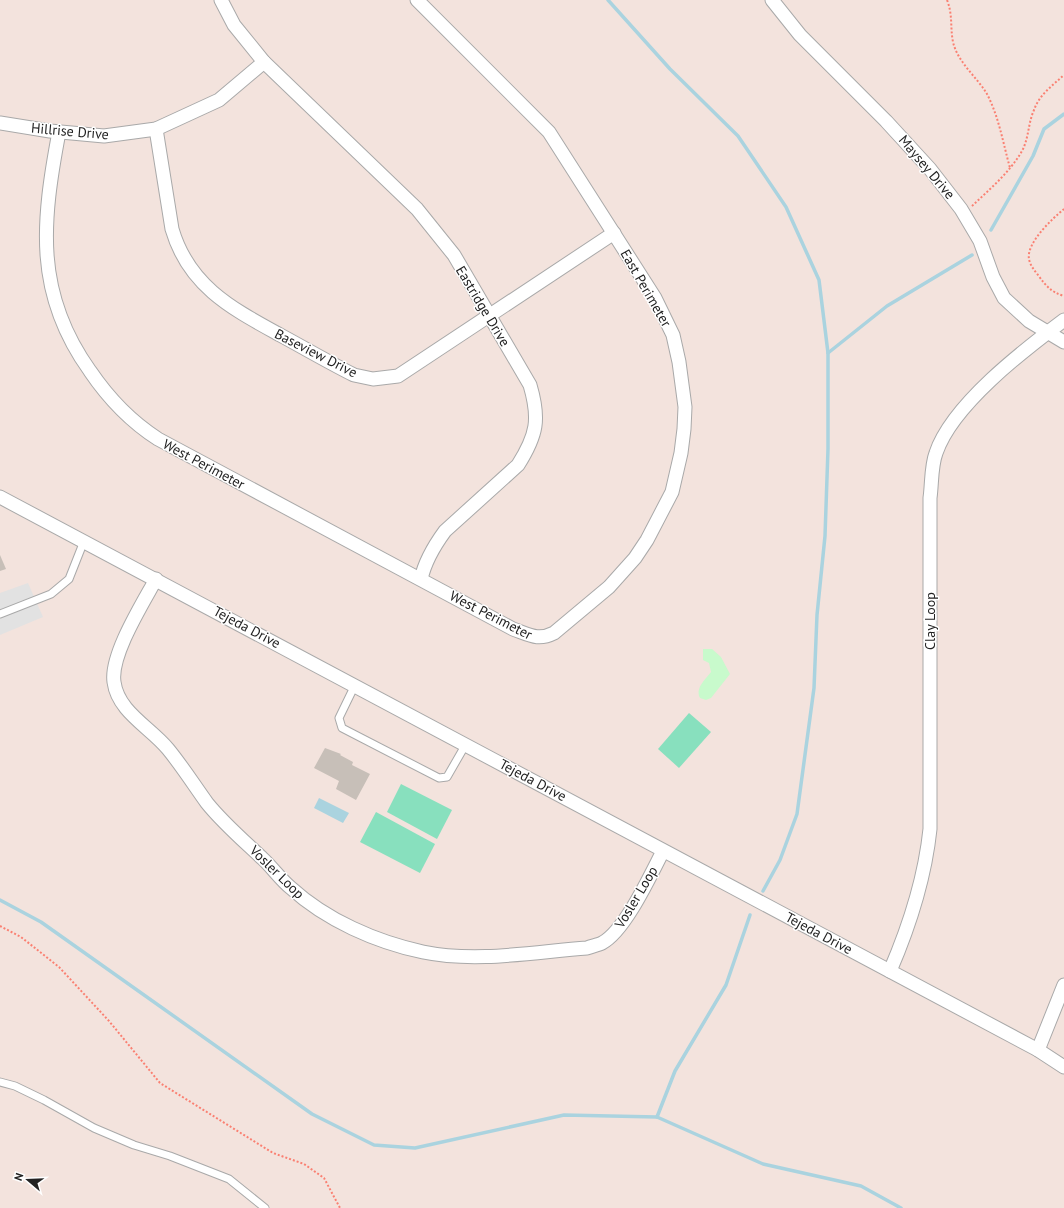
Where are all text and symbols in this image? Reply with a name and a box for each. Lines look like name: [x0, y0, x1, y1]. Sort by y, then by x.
street label: Hillrise Drive: [30, 119, 110, 143]
street label: Maysey Drive: [895, 131, 959, 203]
street label: East Perimeter: [617, 246, 676, 330]
street label: Eastridge Drive: [452, 262, 514, 350]
street label: Baseview Drive: [272, 324, 360, 382]
street label: West Perimeter: [160, 435, 248, 493]
street label: West Perimeter: [447, 586, 536, 644]
street label: Clay Loop: [921, 592, 939, 650]
street label: Tejeda Drive: [210, 602, 284, 652]
street label: Tejeda Drive: [496, 755, 570, 805]
street label: Vosler Loop: [245, 841, 308, 903]
street label: Vosler Loop: [610, 863, 662, 932]
street label: Tejeda Drive: [782, 908, 856, 958]
north arrow: [8, 1160, 48, 1200]
text: N: [11, 1171, 26, 1182]

